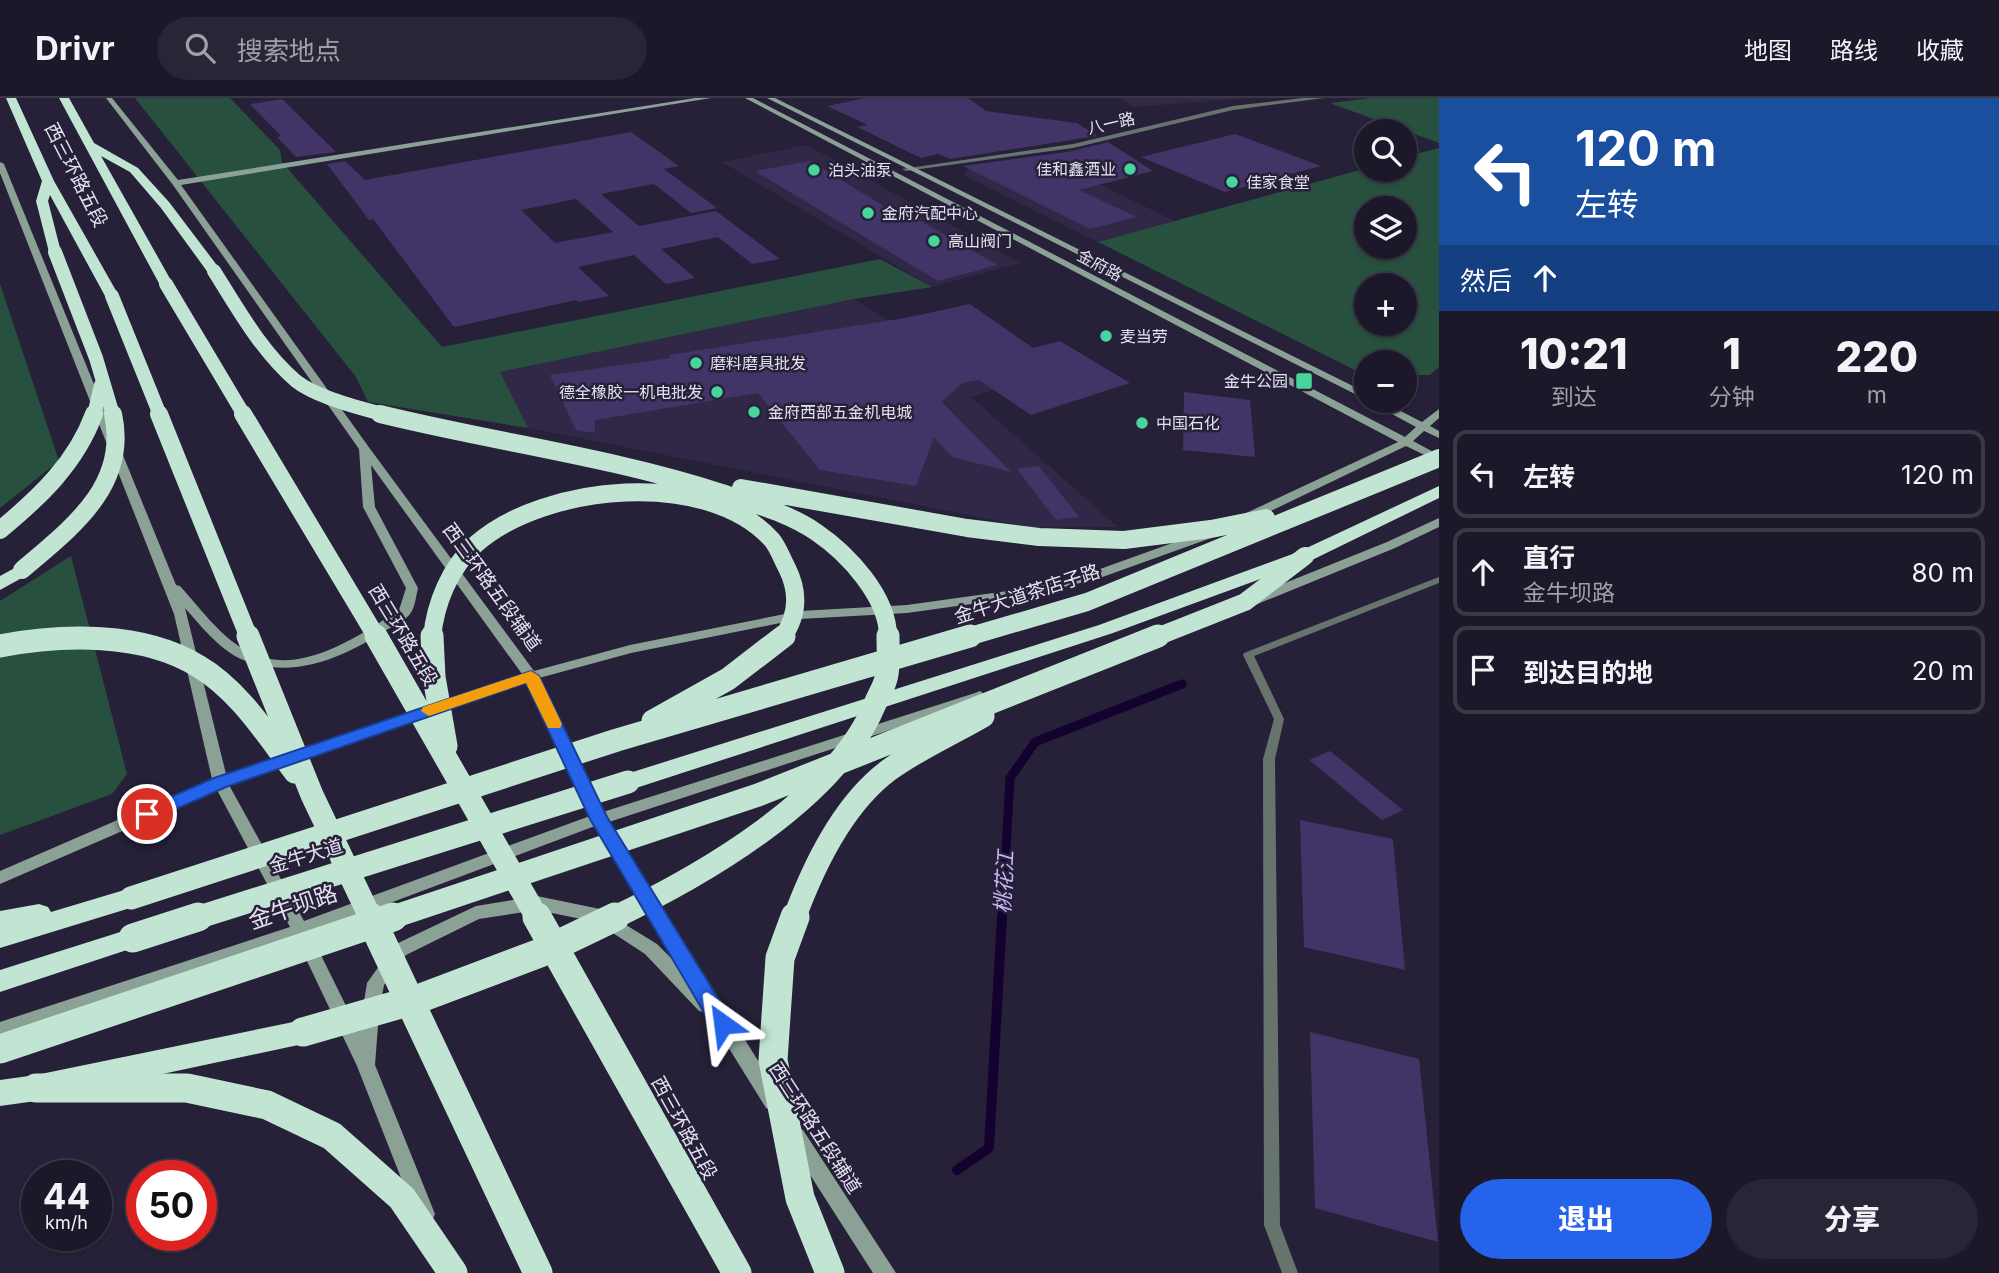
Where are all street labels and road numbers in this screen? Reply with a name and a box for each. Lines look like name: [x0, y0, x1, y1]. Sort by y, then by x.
street label: 八一路: [1085, 108, 1137, 138]
street label: 西三环路五段: [40, 119, 112, 231]
street label: 金府路: [1074, 245, 1126, 285]
street label: 西三环路五段辅道: [438, 519, 546, 655]
street label: 金牛大道茶店子路: [951, 560, 1103, 628]
street label: 西三环路五段: [364, 580, 442, 690]
street label: 金牛大道: [266, 834, 346, 878]
street label: 金牛坝路: [245, 879, 341, 935]
street label: 西三环路五段辅道: [764, 1058, 866, 1198]
street label: 西三环路五段: [646, 1073, 722, 1183]

